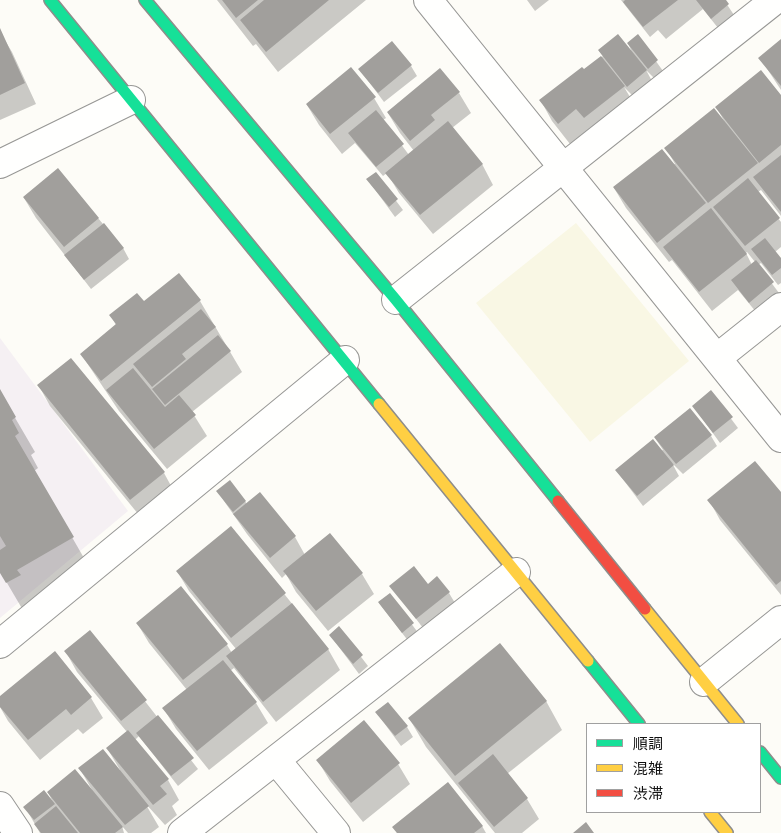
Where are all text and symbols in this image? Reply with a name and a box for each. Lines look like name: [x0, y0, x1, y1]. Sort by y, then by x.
legend: [586, 723, 761, 813]
text: 順調: [633, 734, 663, 753]
text: 混雑: [633, 759, 663, 778]
text: 渋滞: [633, 784, 663, 803]

